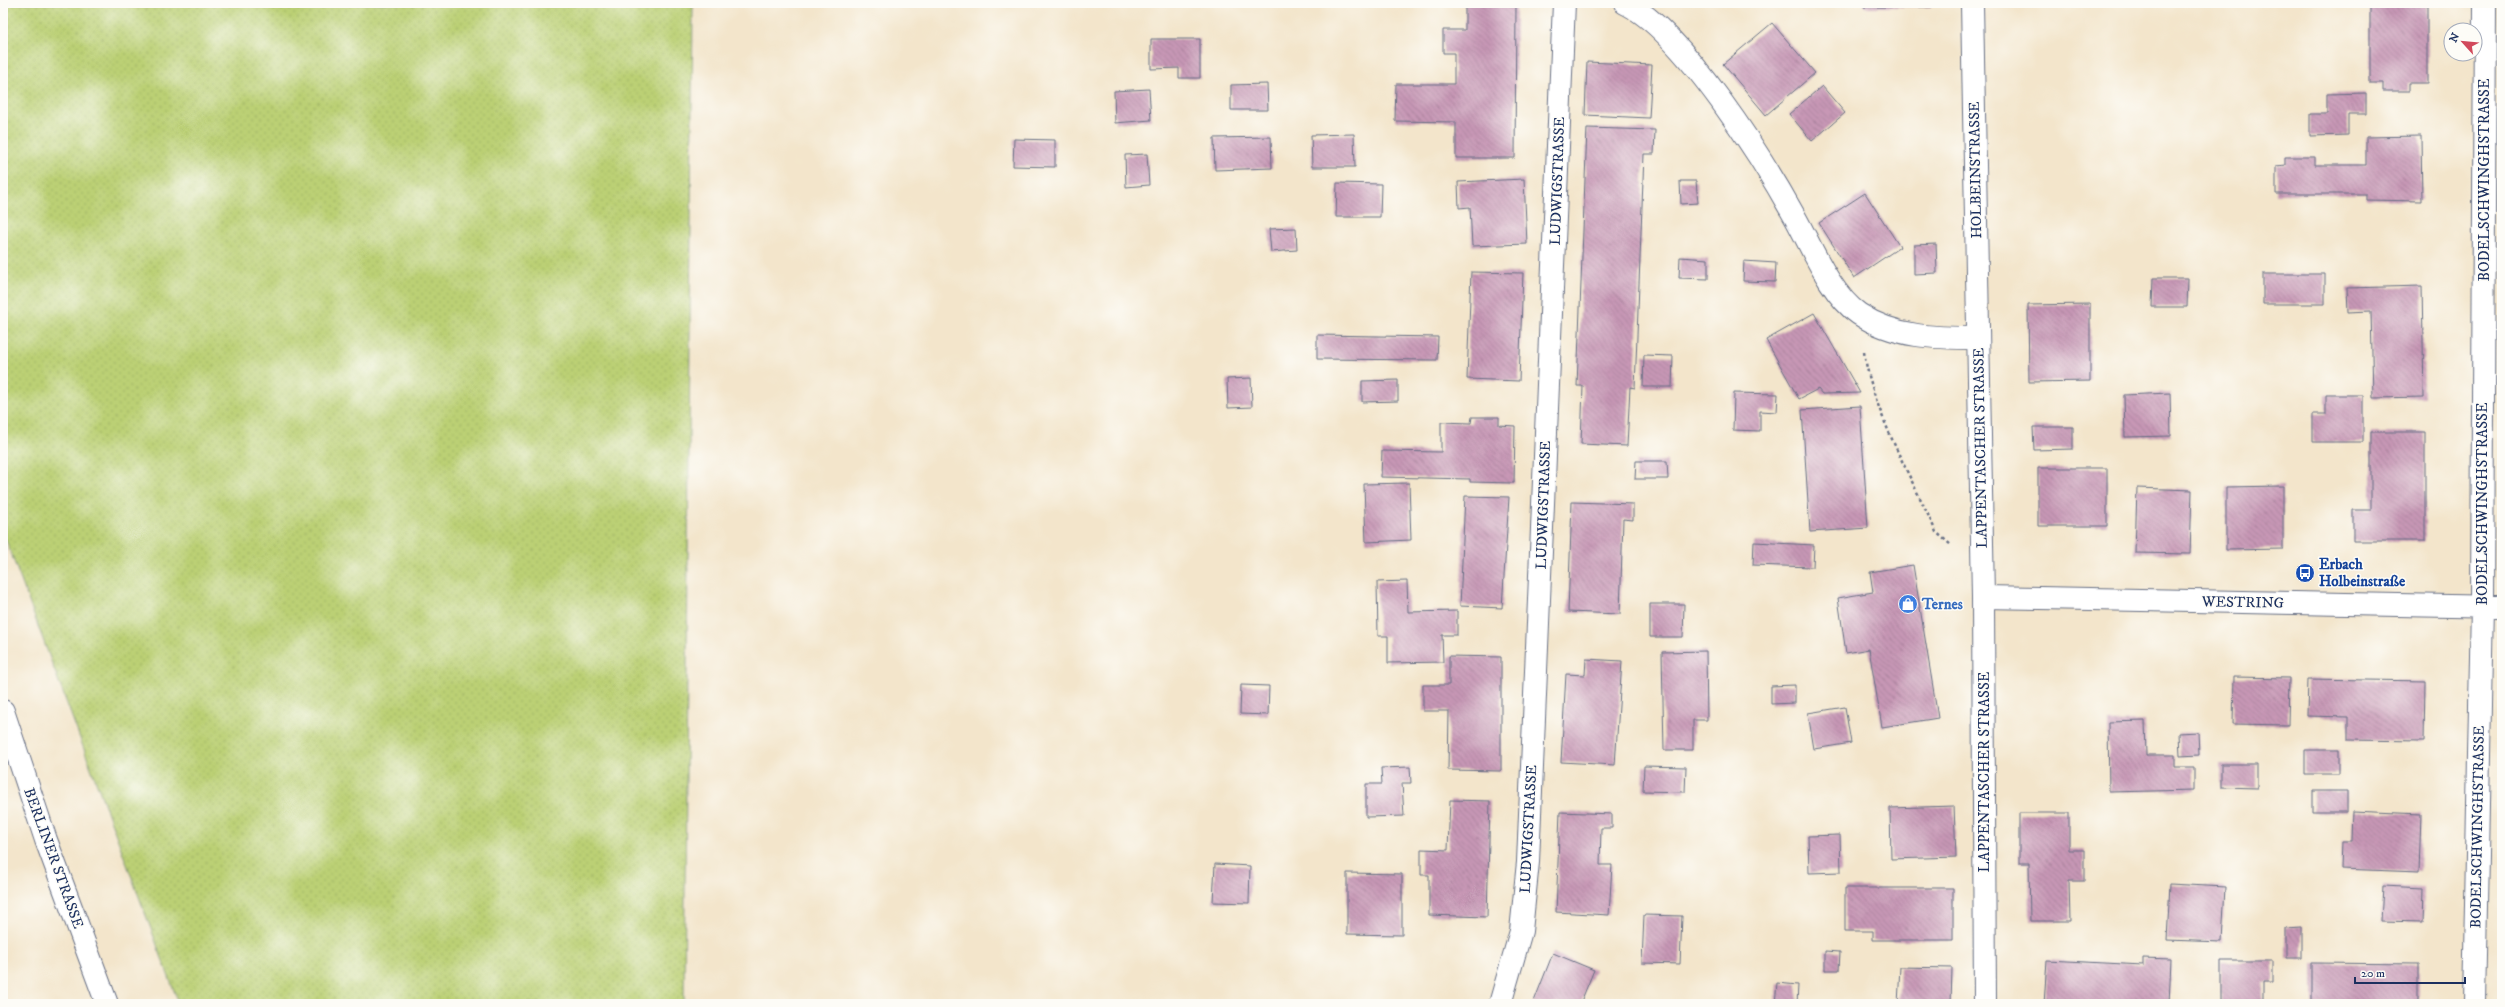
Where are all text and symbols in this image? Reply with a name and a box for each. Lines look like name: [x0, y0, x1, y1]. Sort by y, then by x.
north arrow: [2443, 22, 2483, 62]
text: N: [2447, 31, 2463, 45]
street label: BODELSCHWINGHSTRASSE: [2475, 78, 2494, 282]
street label: HOLBEINSTRASSE: [1965, 101, 1986, 239]
street label: LUDWIGSTRASSE: [1546, 116, 1569, 246]
street label: LAPPENTASCHER STRASSE: [1969, 347, 1992, 549]
street label: BODELSCHWINGHSTRASSE: [2473, 402, 2492, 606]
street label: LUDWIGSTRASSE: [1532, 440, 1555, 570]
place label: Erbach Holbeinstraße: [2319, 555, 2406, 591]
bus stop icon: Erbach Holbeinstraße: [2294, 562, 2316, 584]
street label: WESTRING: [2201, 592, 2285, 613]
shop icon: Ternes: [1897, 593, 1919, 615]
place label: Ternes: [1921, 595, 1963, 614]
street label: LAPPENTASCHER STRASSE: [1975, 671, 1994, 872]
street label: BODELSCHWINGHSTRASSE: [2466, 725, 2489, 929]
street label: LUDWIGSTRASSE: [1516, 764, 1541, 894]
street label: BERLINER STRASSE: [19, 785, 88, 931]
scale bar: [2355, 959, 2465, 985]
text: 20 m: [2361, 966, 2385, 981]

